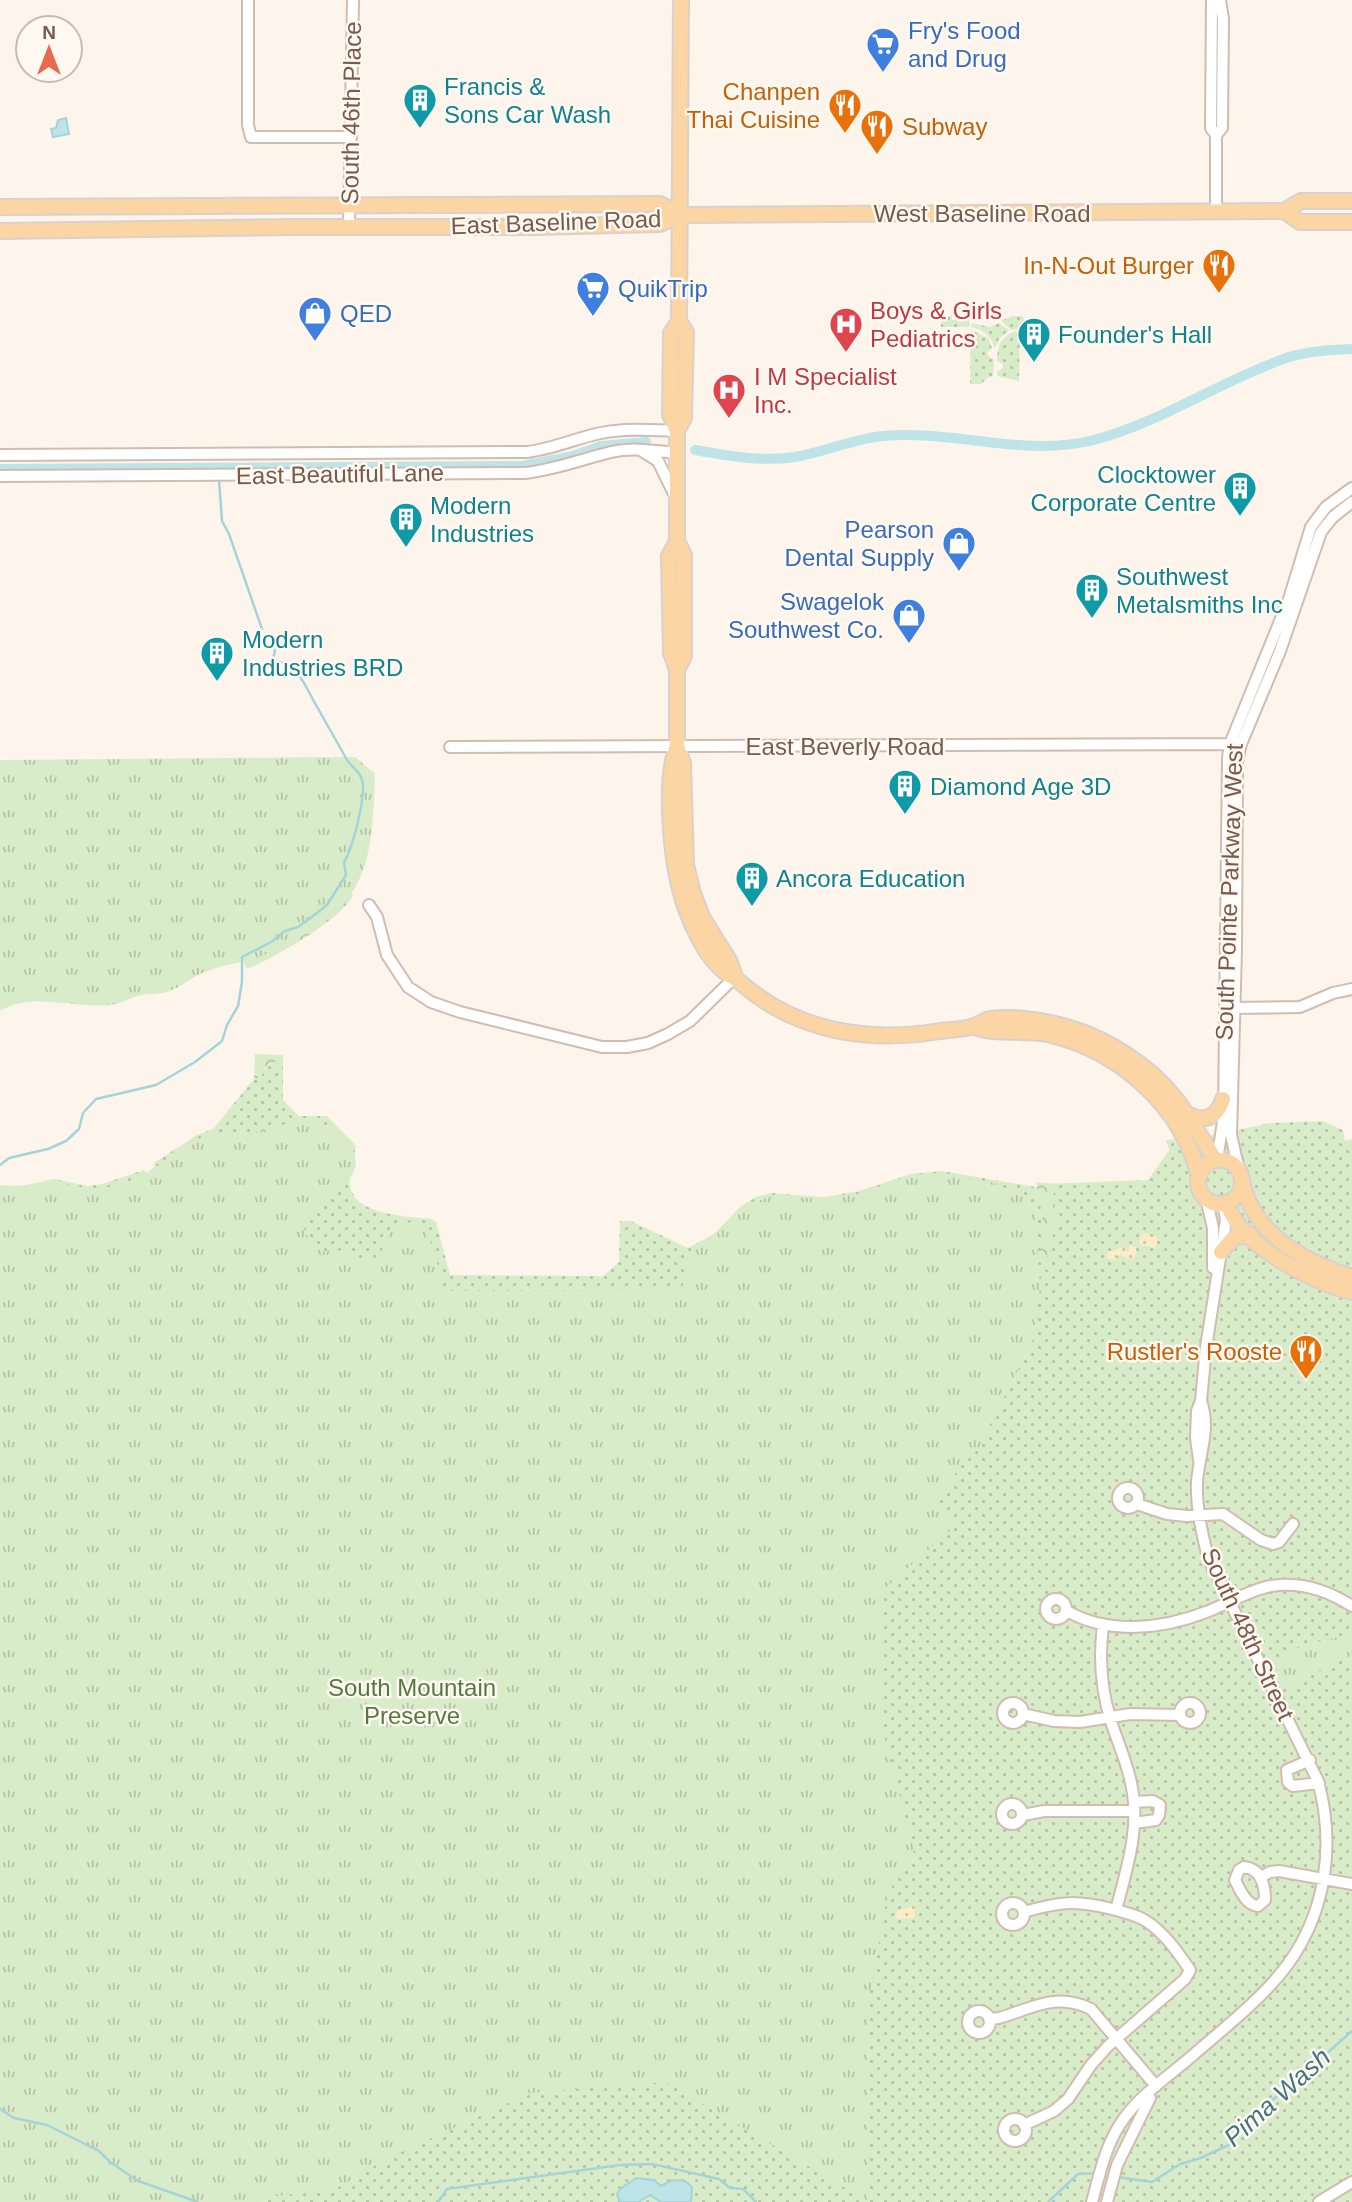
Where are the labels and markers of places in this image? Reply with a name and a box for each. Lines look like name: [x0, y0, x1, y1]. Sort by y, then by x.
place label: Fry's Food and Drug: [908, 17, 1021, 72]
supermarket icon: Fry's Food and Drug: [864, 25, 902, 74]
place label: Francis & Sons Car Wash: [444, 73, 611, 128]
place label: Chanpen Thai Cuisine: [687, 78, 820, 133]
building icon: Francis & Sons Car Wash: [401, 81, 439, 130]
restaurant icon: Chanpen Thai Cuisine: [826, 86, 864, 135]
restaurant icon: Subway: [858, 107, 896, 156]
place label: Subway: [902, 113, 987, 140]
restaurant icon: In-N-Out Burger: [1200, 246, 1238, 295]
place label: In-N-Out Burger: [1023, 252, 1194, 279]
supermarket icon: QuikTrip: [574, 269, 612, 318]
place label: QuikTrip: [618, 275, 708, 302]
shop icon: QED: [296, 294, 334, 343]
place label: Boys & Girls Pediatrics: [870, 297, 1002, 352]
place label: QED: [340, 300, 392, 327]
hospital icon: Boys & Girls Pediatrics: [827, 305, 865, 354]
building icon: Founder's Hall: [1015, 315, 1053, 364]
place label: Founder's Hall: [1058, 321, 1212, 348]
place label: I M Specialist Inc.: [754, 363, 897, 418]
hospital icon: I M Specialist Inc.: [710, 371, 748, 420]
place label: Clocktower Corporate Centre: [1031, 461, 1216, 516]
building icon: Clocktower Corporate Centre: [1221, 469, 1259, 518]
place label: Modern Industries: [430, 492, 534, 547]
building icon: Modern Industries: [387, 500, 425, 549]
place label: Pearson Dental Supply: [785, 516, 934, 571]
shop icon: Pearson Dental Supply: [940, 524, 978, 573]
place label: Southwest Metalsmiths Inc: [1116, 563, 1283, 618]
building icon: Southwest Metalsmiths Inc: [1073, 571, 1111, 620]
place label: Swagelok Southwest Co.: [728, 588, 885, 643]
shop icon: Swagelok Southwest Co.: [890, 596, 928, 645]
place label: Modern Industries BRD: [242, 626, 403, 681]
building icon: Modern Industries BRD: [198, 634, 236, 683]
building icon: Diamond Age 3D: [886, 767, 924, 816]
place label: Diamond Age 3D: [930, 773, 1111, 800]
building icon: Ancora Education: [733, 859, 771, 908]
place label: Ancora Education: [776, 865, 965, 892]
restaurant icon: Rustler's Rooste: [1287, 1332, 1325, 1381]
place label: Rustler's Rooste: [1107, 1338, 1282, 1365]

